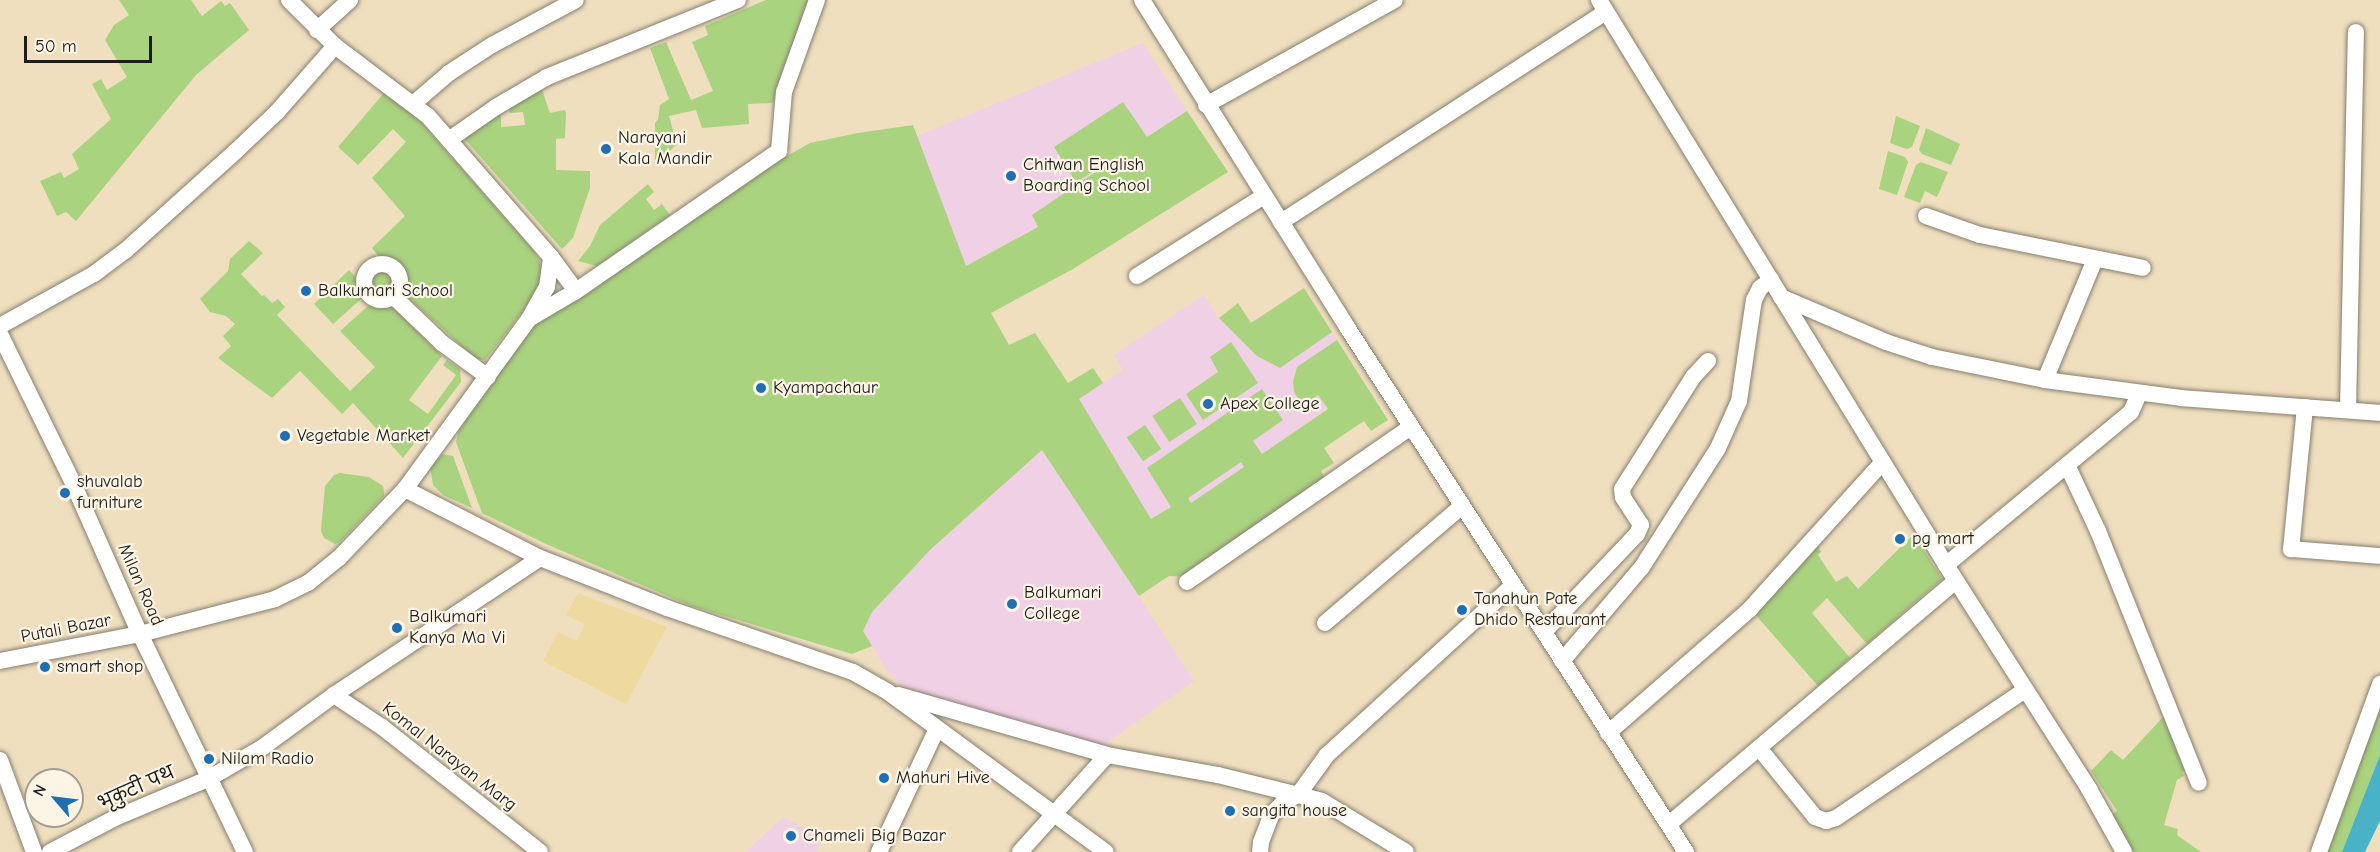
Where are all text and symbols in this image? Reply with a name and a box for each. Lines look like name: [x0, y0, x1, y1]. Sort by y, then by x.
scale bar: [27, 24, 154, 62]
text: 50 m: [35, 36, 77, 57]
place label: Narayani Kala Mandir: [618, 128, 712, 170]
marker: Narayani Kala Mandir: [599, 142, 613, 156]
place label: Chitwan English Boarding School: [1023, 155, 1150, 198]
marker: Chitwan English Boarding School: [1004, 169, 1018, 183]
place label: Balkumari School: [318, 280, 453, 302]
marker: Balkumari School: [299, 284, 313, 298]
place label: Kyampachaur: [773, 377, 878, 399]
marker: Kyampachaur: [754, 381, 768, 395]
place label: Apex College: [1220, 393, 1320, 415]
marker: Apex College: [1201, 397, 1215, 411]
place label: Vegetable Market: [297, 425, 430, 447]
marker: Vegetable Market: [278, 429, 292, 443]
place label: shuvalab furniture: [77, 472, 143, 514]
marker: shuvalab furniture: [58, 486, 72, 500]
place label: pg mart: [1912, 528, 1974, 550]
marker: pg mart: [1893, 532, 1907, 546]
street label: Milan Road: [112, 541, 168, 629]
place label: Balkumari College: [1024, 583, 1102, 626]
place label: Tanahun Pate Dhido Restaurant: [1474, 589, 1605, 632]
marker: Balkumari College: [1005, 597, 1019, 611]
marker: Tanahun Pate Dhido Restaurant: [1455, 603, 1469, 617]
place label: Balkumari Kanya Ma Vi: [409, 607, 506, 650]
street label: Putali Bazar: [19, 610, 113, 648]
marker: Balkumari Kanya Ma Vi: [390, 621, 404, 635]
place label: smart shop: [57, 656, 143, 678]
marker: smart shop: [38, 660, 52, 674]
street label: Komal Narayan Marg: [378, 698, 520, 816]
place label: Nilam Radio: [221, 748, 314, 770]
marker: Nilam Radio: [202, 752, 216, 766]
street label: भृकुटी पथ: [95, 763, 179, 815]
place label: Mahuri Hive: [896, 767, 990, 789]
north arrow: [24, 768, 84, 828]
marker: Mahuri Hive: [877, 771, 891, 785]
text: N: [29, 782, 50, 799]
place label: sangita house: [1242, 800, 1347, 822]
marker: sangita house: [1223, 804, 1237, 818]
place label: Chameli Big Bazar: [803, 825, 946, 847]
marker: Chameli Big Bazar: [784, 829, 798, 843]

